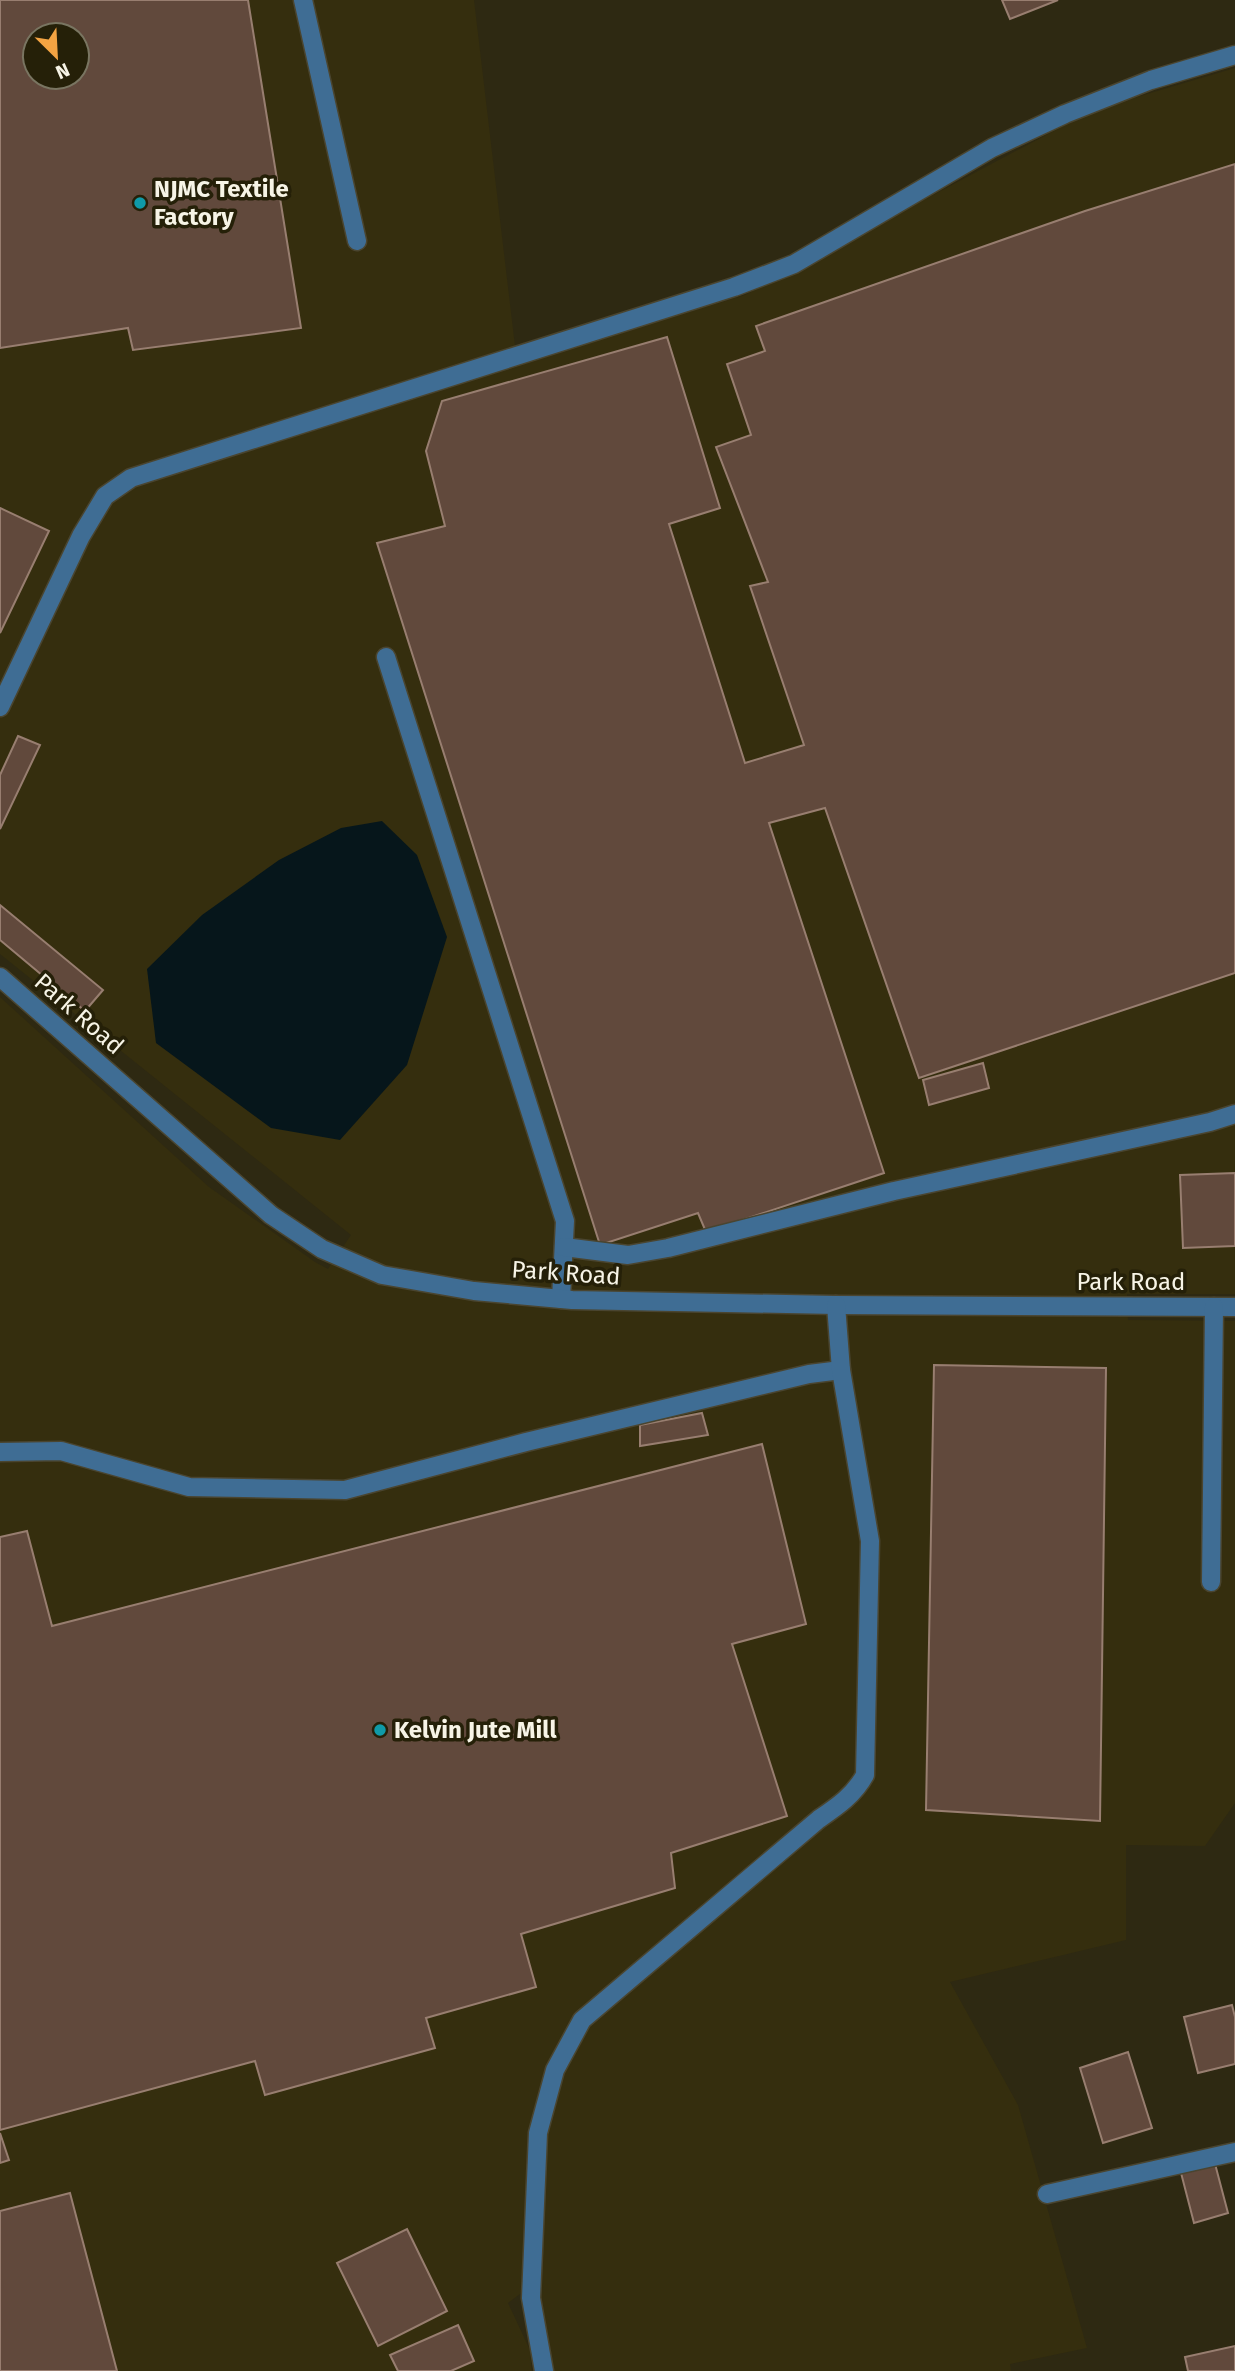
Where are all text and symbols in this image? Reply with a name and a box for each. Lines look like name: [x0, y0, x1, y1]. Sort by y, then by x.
north arrow: [21, 21, 91, 91]
text: N: [52, 58, 73, 84]
place label: NJMC Textile Factory: [154, 175, 289, 231]
marker: NJMC Textile Factory: [132, 195, 148, 211]
street label: Park Road: [29, 968, 129, 1060]
street label: Park Road: [511, 1255, 621, 1291]
street label: Park Road: [1077, 1268, 1185, 1296]
place label: Kelvin Jute Mill: [394, 1716, 557, 1744]
marker: Kelvin Jute Mill: [372, 1722, 388, 1738]

